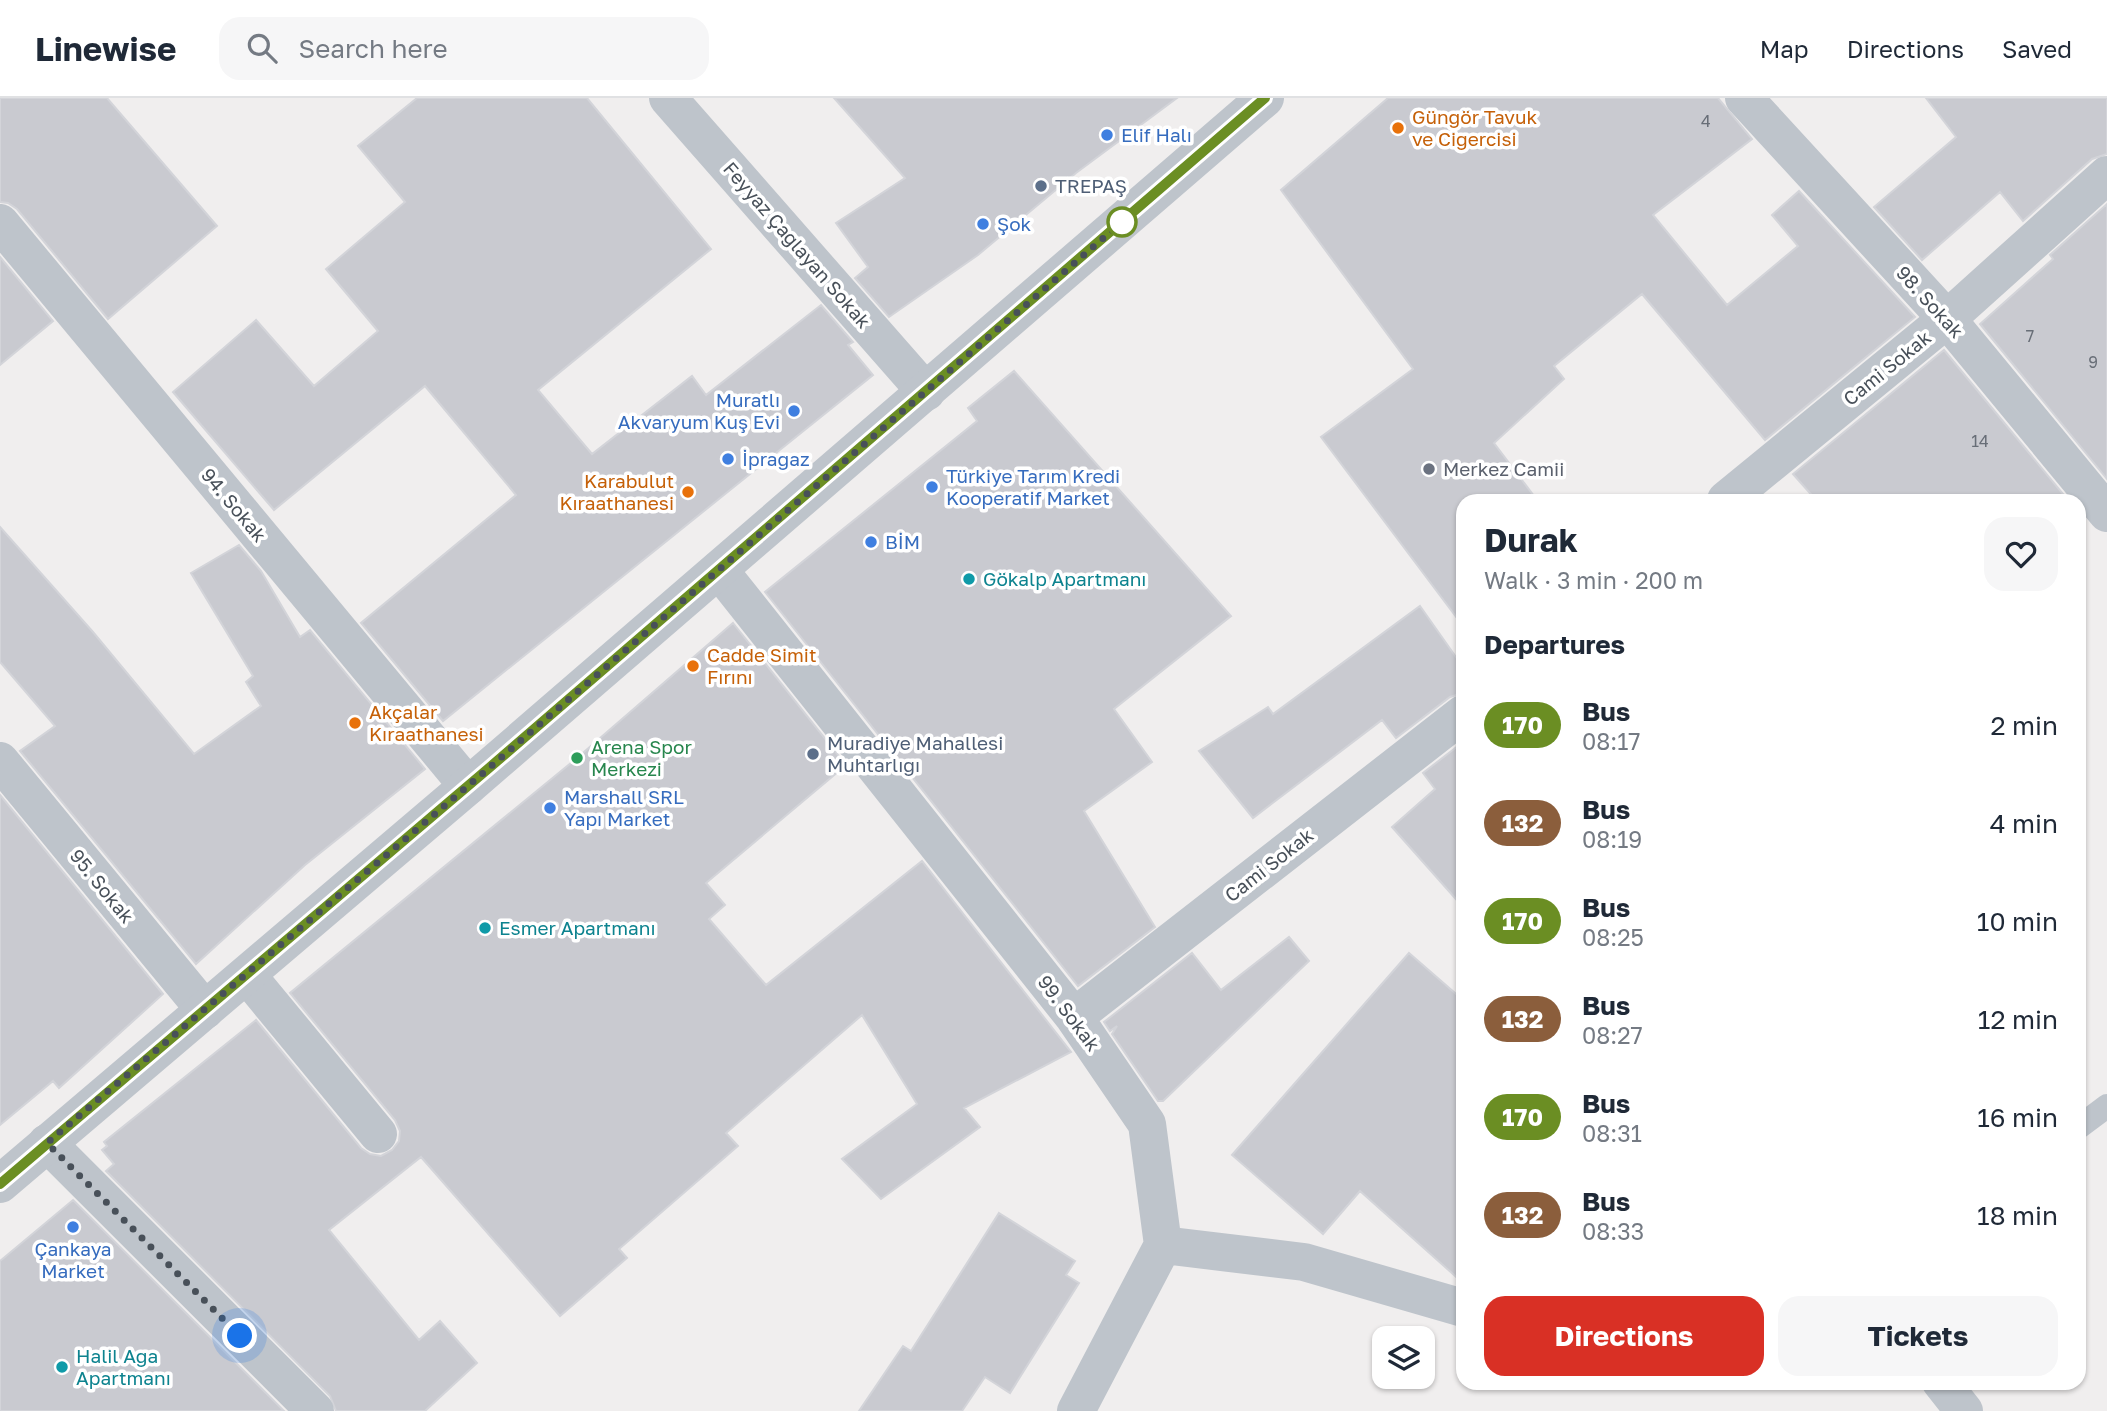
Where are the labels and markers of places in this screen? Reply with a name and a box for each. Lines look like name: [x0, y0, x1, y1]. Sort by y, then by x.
place label: Güngör Tavuk ve Ciğercisi: [1412, 105, 1537, 150]
marker: Güngör Tavuk ve Ciğercisi: [1390, 120, 1406, 136]
place label: Elif Halı: [1121, 123, 1192, 146]
marker: Elif Halı: [1099, 127, 1115, 143]
place label: TREPAŞ: [1055, 174, 1127, 197]
marker: TREPAŞ: [1033, 178, 1049, 194]
unlabelled marker: [1107, 207, 1137, 237]
place label: Şok: [997, 212, 1032, 235]
marker: Şok: [975, 216, 991, 232]
place label: Muratlı Akvaryum Kuş Evi: [618, 388, 780, 433]
marker: Muratlı Akvaryum Kuş Evi: [786, 403, 802, 419]
place label: İpragaz: [742, 447, 810, 470]
marker: İpragaz: [720, 451, 736, 467]
place label: Merkez Camii: [1443, 457, 1564, 480]
marker: Merkez Camii: [1421, 461, 1437, 477]
place label: Türkiye Tarım Kredi Kooperatif Market: [946, 464, 1120, 509]
place label: Karabulut Kıraathanesi: [559, 469, 674, 514]
marker: Türkiye Tarım Kredi Kooperatif Market: [924, 479, 940, 495]
marker: Karabulut Kıraathanesi: [680, 484, 696, 500]
place label: BİM: [885, 530, 920, 553]
marker: BİM: [863, 534, 879, 550]
place label: Gökalp Apartmanı: [983, 567, 1146, 590]
marker: Gökalp Apartmanı: [961, 571, 977, 587]
place label: Cadde Simit Fırını: [707, 643, 817, 688]
marker: Cadde Simit Fırını: [685, 658, 701, 674]
place label: Akçalar Kıraathanesi: [369, 700, 484, 745]
marker: Akçalar Kıraathanesi: [347, 715, 363, 731]
place label: Muradiye Mahallesi Muhtarlığı: [827, 731, 1003, 776]
place label: Arena Spor Merkezi: [591, 735, 692, 780]
marker: Muradiye Mahallesi Muhtarlığı: [805, 746, 821, 762]
marker: Arena Spor Merkezi: [569, 750, 585, 766]
place label: Marshall SRL Yapı Market: [564, 785, 684, 830]
marker: Marshall SRL Yapı Market: [542, 800, 558, 816]
place label: Esmer Apartmanı: [499, 916, 656, 939]
marker: Esmer Apartmanı: [477, 920, 493, 936]
marker: Çankaya Market: [65, 1219, 81, 1235]
place label: Çankaya Market: [34, 1237, 112, 1282]
place label: Halil Ağa Apartmanı: [76, 1344, 171, 1389]
marker: Halil Ağa Apartmanı: [54, 1359, 70, 1375]

